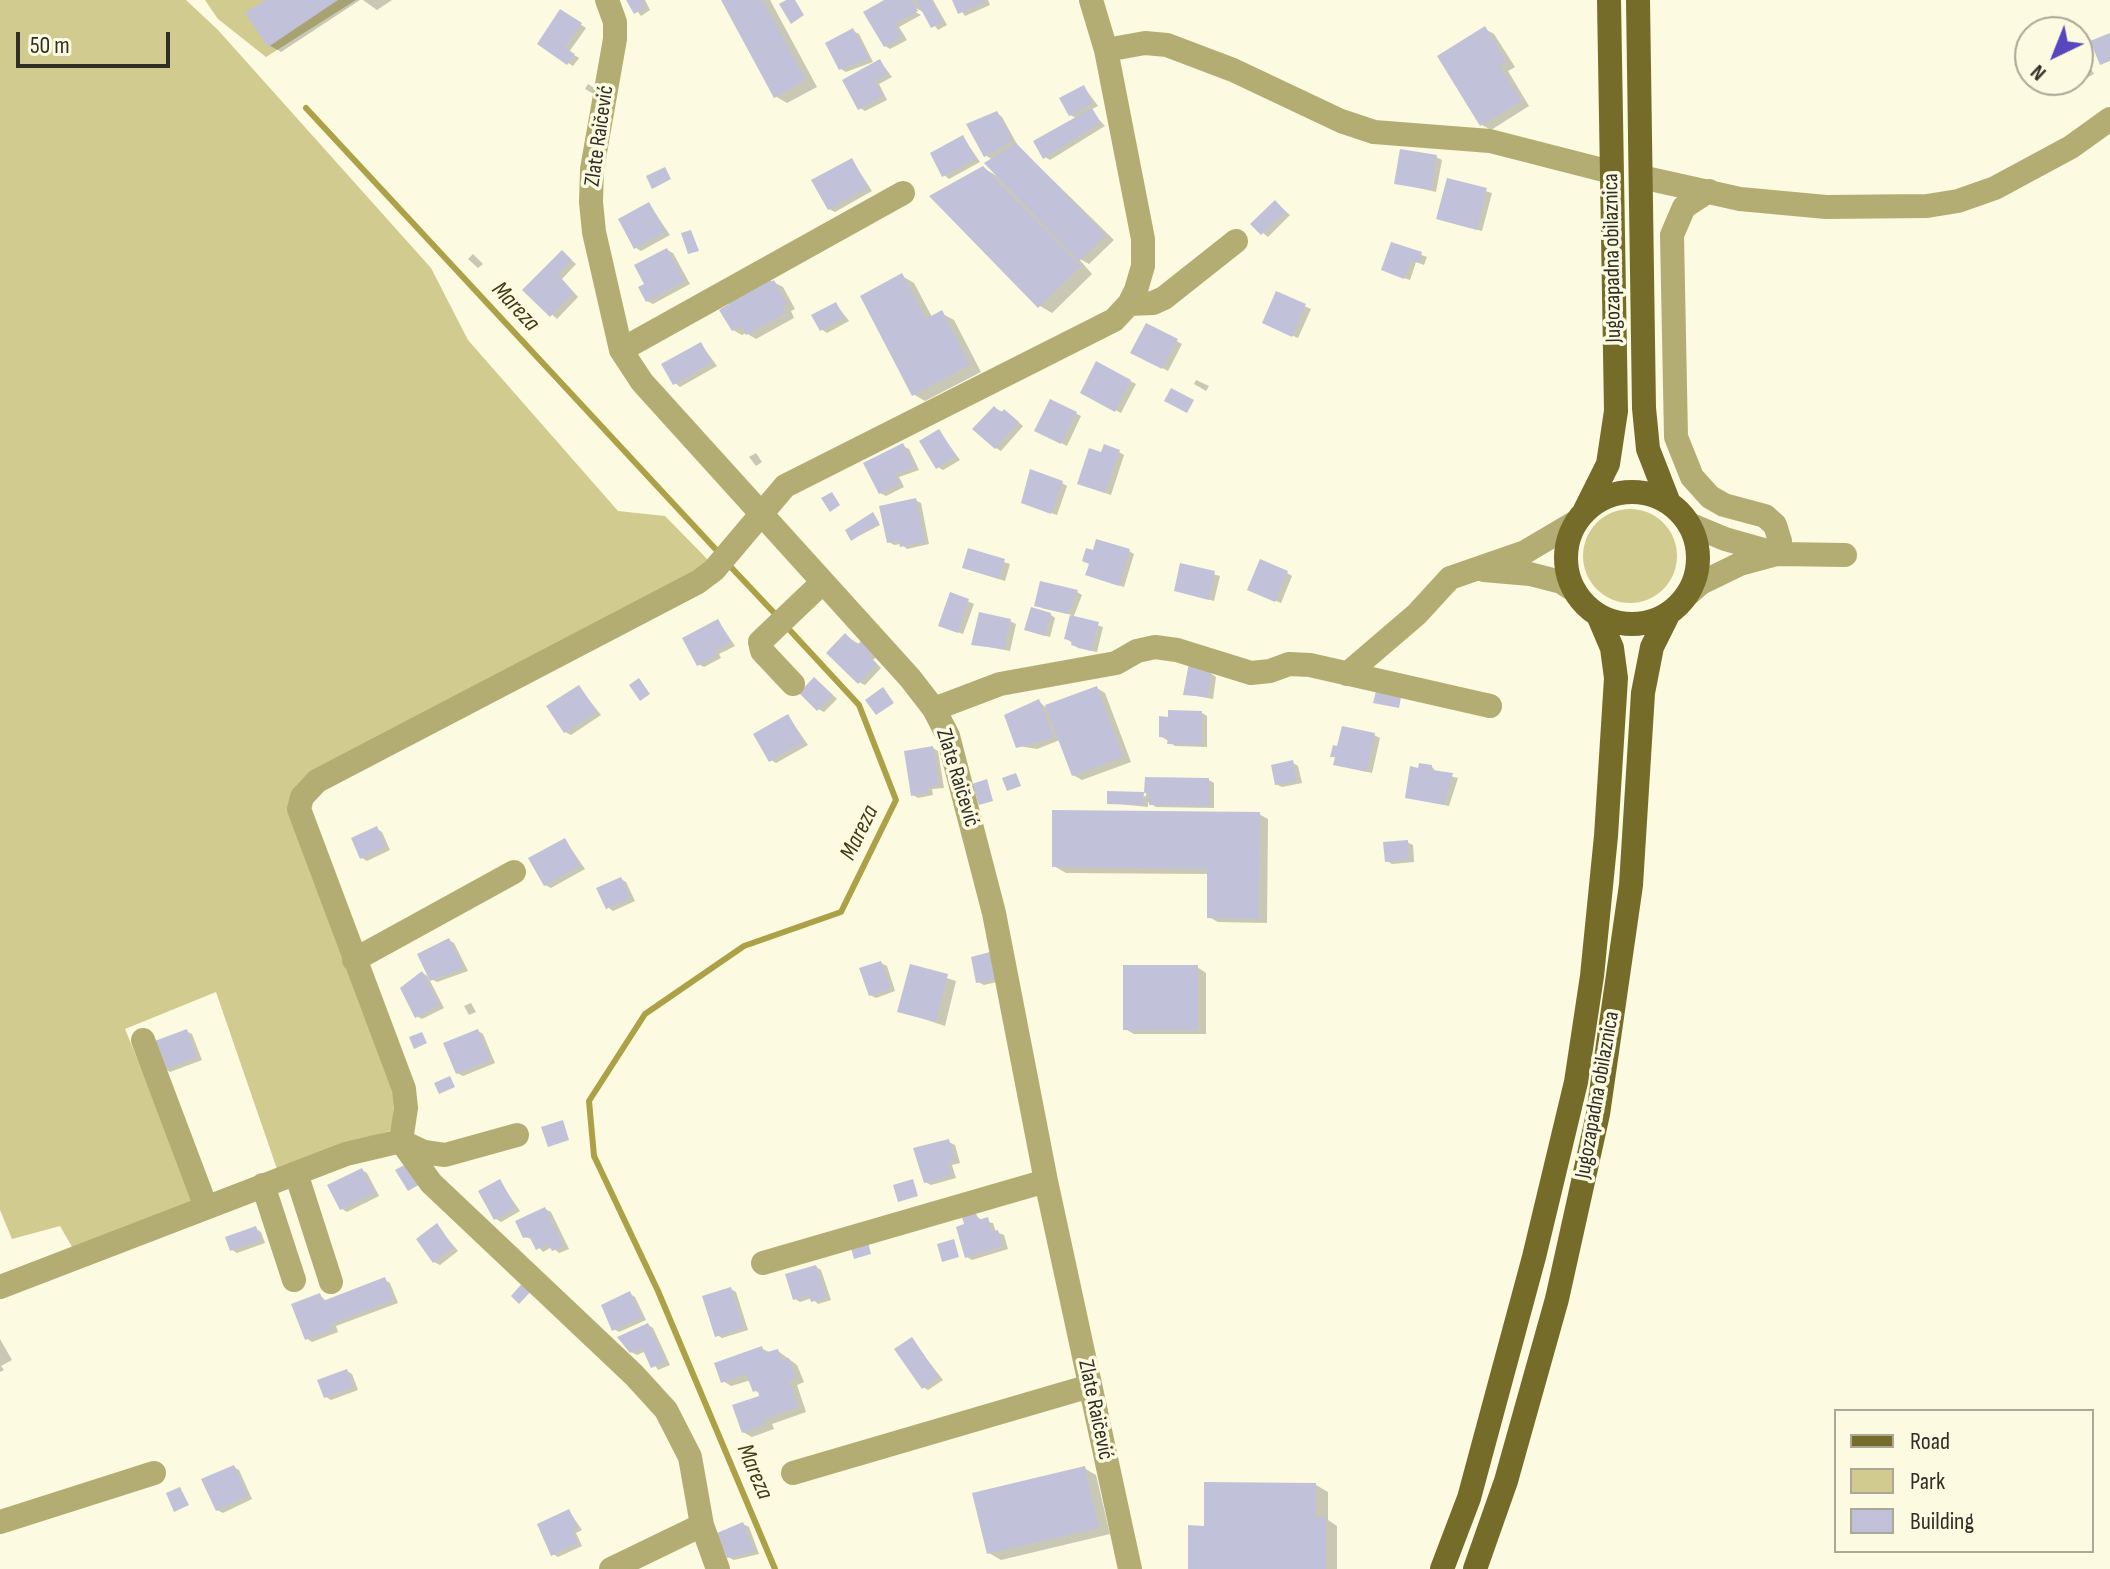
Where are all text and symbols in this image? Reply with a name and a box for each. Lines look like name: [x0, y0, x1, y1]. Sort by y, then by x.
scale bar: [20, 16, 174, 66]
north arrow: [2014, 16, 2094, 96]
text: 50 m: [30, 31, 70, 60]
text: N: [2025, 59, 2052, 86]
street label: Zlate Raičević: [580, 84, 620, 188]
street label: Jugozapadna obilaznica: [1598, 173, 1628, 343]
water label: Mareza: [485, 276, 545, 338]
street label: Zlate Raičević: [929, 725, 985, 831]
water label: Mareza: [834, 801, 886, 865]
street label: Jugozapadna obilaznica: [1570, 1009, 1626, 1181]
street label: Zlate Raičević: [1072, 1357, 1118, 1463]
legend: [1834, 1409, 2094, 1553]
text: Road: [1910, 1427, 1950, 1456]
water label: Mareza: [730, 1440, 778, 1504]
text: Park: [1910, 1467, 1945, 1496]
text: Building: [1910, 1507, 1974, 1536]

